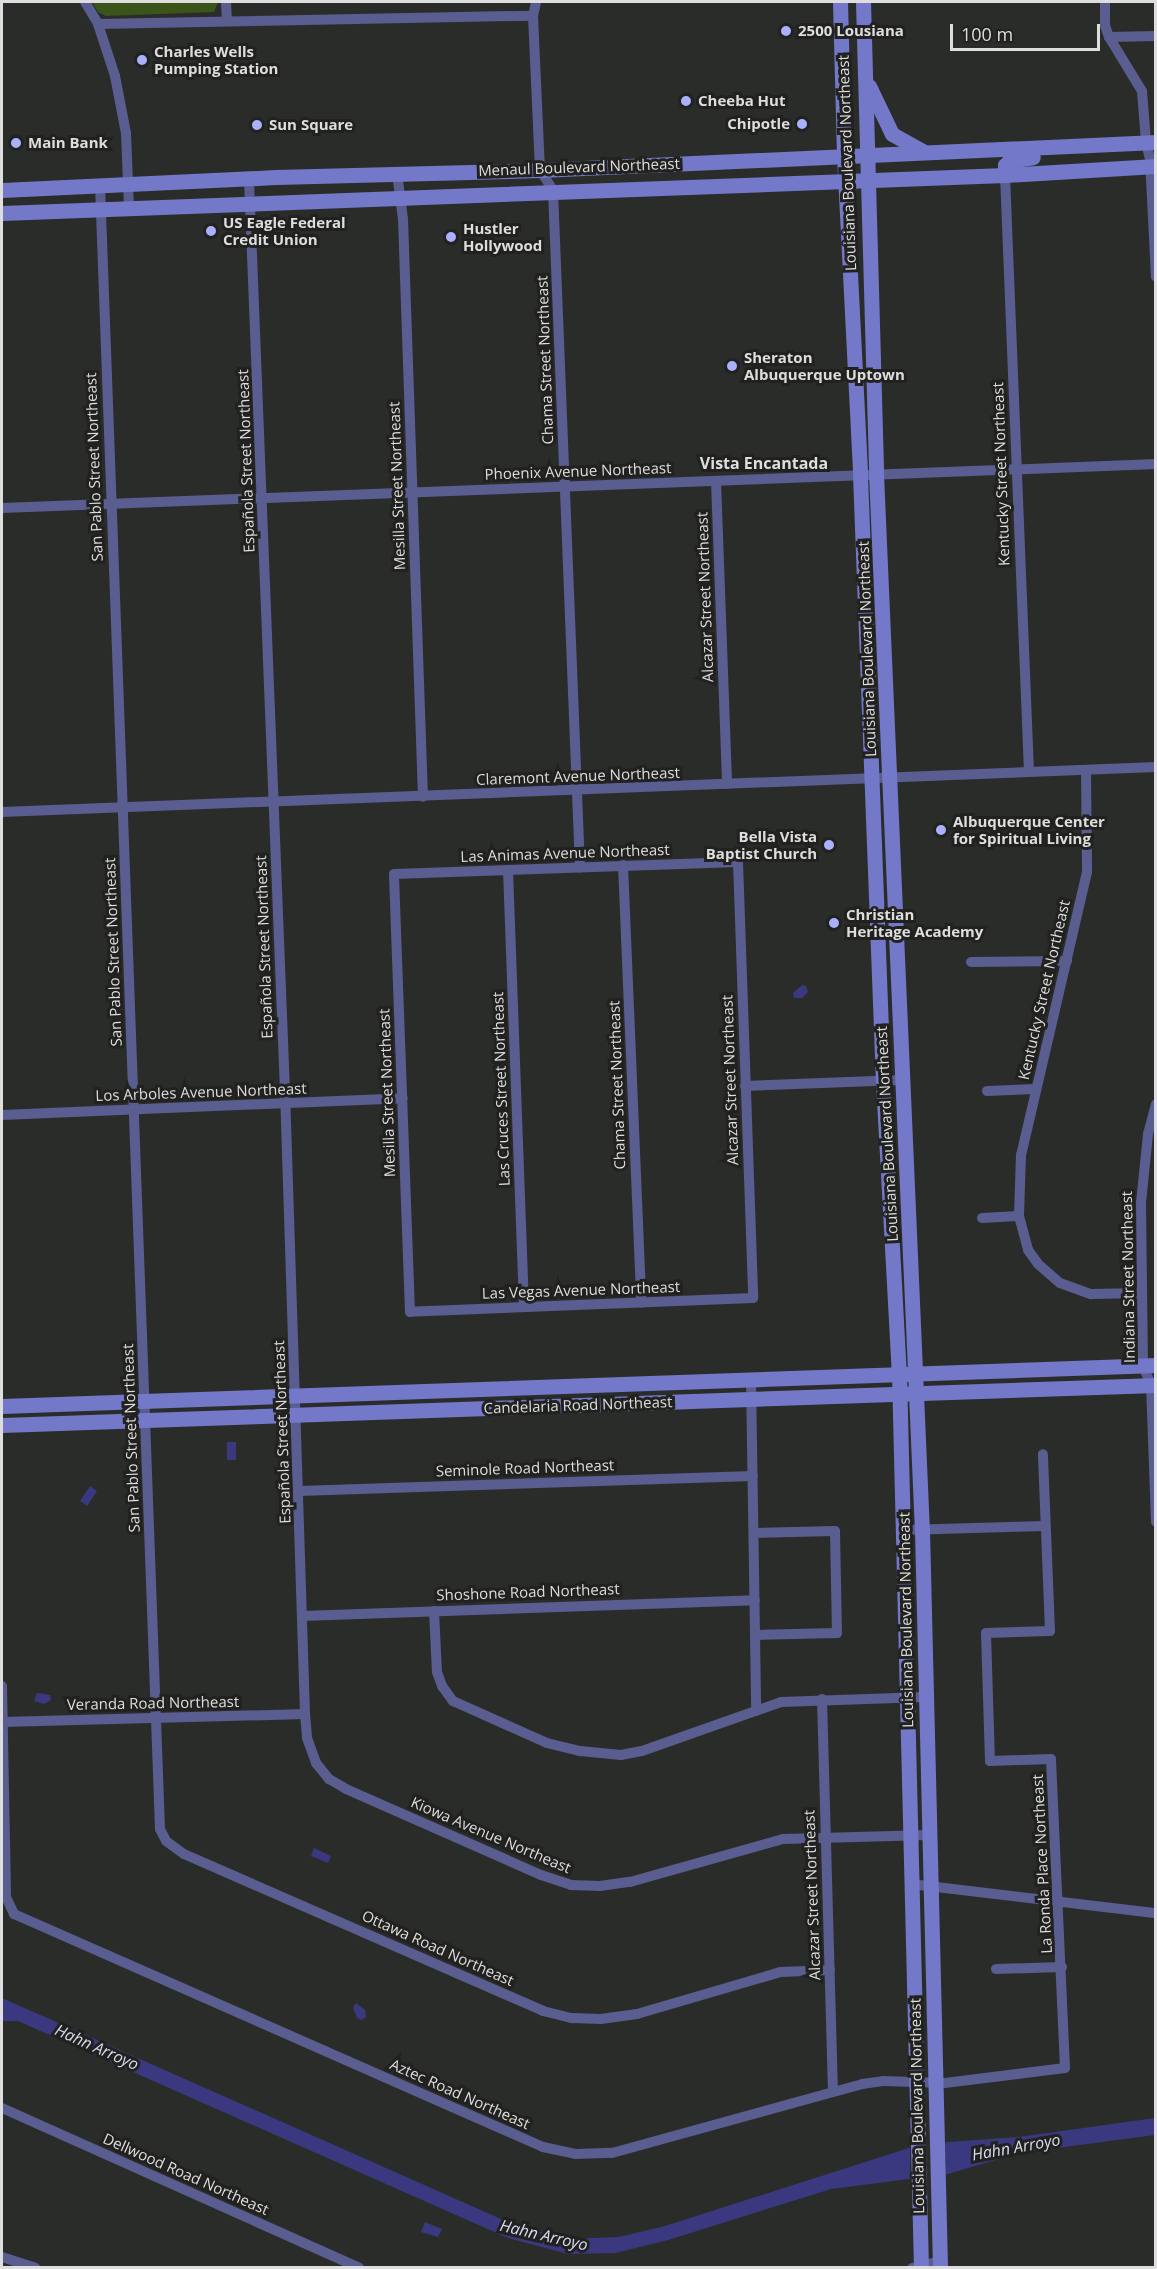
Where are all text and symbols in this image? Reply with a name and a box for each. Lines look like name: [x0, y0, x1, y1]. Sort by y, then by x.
scale bar: [953, 12, 1103, 50]
place label: 2500 Lousiana: [798, 22, 904, 40]
text: 100 m: [961, 22, 1013, 46]
marker: 2500 Lousiana: [779, 24, 793, 38]
place label: Charles Wells Pumping Station: [154, 42, 278, 77]
marker: Charles Wells Pumping Station: [135, 53, 149, 67]
street label: Louisiana Boulevard Northeast: [834, 55, 860, 271]
place label: Cheeba Hut: [698, 92, 785, 110]
marker: Cheeba Hut: [679, 94, 693, 108]
place label: Chipotle: [727, 115, 790, 133]
place label: Sun Square: [269, 116, 353, 134]
marker: Chipotle: [795, 117, 809, 131]
marker: Sun Square: [250, 118, 264, 132]
place label: Main Bank: [28, 134, 108, 152]
marker: Main Bank: [9, 136, 23, 150]
street label: Menaul Boulevard Northeast: [478, 154, 680, 180]
place label: US Eagle Federal Credit Union: [223, 213, 346, 248]
place label: Hustler Hollywood: [463, 219, 542, 254]
marker: US Eagle Federal Credit Union: [204, 224, 218, 238]
marker: Hustler Hollywood: [444, 230, 458, 244]
street label: Chama Street Northeast: [533, 275, 557, 445]
place label: Sheraton Albuquerque Uptown: [744, 348, 905, 383]
marker: Sheraton Albuquerque Uptown: [725, 359, 739, 373]
street label: Española Street Northeast: [234, 369, 258, 553]
street label: San Pablo Street Northeast: [82, 372, 106, 562]
street label: Kentucky Street Northeast: [989, 382, 1013, 566]
street label: Mesilla Street Northeast: [385, 401, 409, 571]
district label: Vista Encantada: [700, 453, 828, 473]
street label: Phoenix Avenue Northeast: [484, 459, 672, 483]
street label: Alcazar Street Northeast: [693, 512, 717, 682]
street label: Louisiana Boulevard Northeast: [854, 541, 880, 757]
street label: Claremont Avenue Northeast: [476, 763, 680, 789]
place label: Albuquerque Center for Spiritual Living: [953, 812, 1105, 847]
marker: Albuquerque Center for Spiritual Living: [934, 823, 948, 837]
place label: Bella Vista Baptist Church: [706, 827, 817, 862]
marker: Bella Vista Baptist Church: [822, 838, 836, 852]
street label: Las Animas Avenue Northeast: [460, 840, 670, 866]
street label: Española Street Northeast: [252, 855, 276, 1039]
street label: San Pablo Street Northeast: [101, 857, 125, 1047]
street label: Kentucky Street Northeast: [1015, 898, 1073, 1082]
place label: Christian Heritage Academy: [846, 905, 983, 940]
marker: Christian Heritage Academy: [827, 916, 841, 930]
street label: Las Cruces Street Northeast: [489, 991, 513, 1187]
street label: Alcazar Street Northeast: [718, 995, 742, 1165]
street label: Chama Street Northeast: [605, 1000, 629, 1170]
street label: Mesilla Street Northeast: [375, 1008, 399, 1178]
street label: Louisiana Boulevard Northeast: [872, 1026, 902, 1242]
street label: Los Arboles Avenue Northeast: [95, 1079, 307, 1105]
street label: Indiana Street Northeast: [1117, 1191, 1139, 1363]
street label: Las Vegas Avenue Northeast: [482, 1278, 680, 1302]
street label: Española Street Northeast: [270, 1340, 294, 1524]
street label: San Pablo Street Northeast: [119, 1343, 143, 1533]
street label: Candelaria Road Northeast: [483, 1393, 673, 1417]
street label: Seminole Road Northeast: [435, 1456, 615, 1480]
street label: Louisiana Boulevard Northeast: [895, 1512, 917, 1728]
street label: Shoshone Road Northeast: [436, 1580, 620, 1604]
street label: Veranda Road Northeast: [67, 1692, 239, 1714]
street label: La Ronda Place Northeast: [1028, 1774, 1056, 1954]
street label: Kiowa Avenue Northeast: [408, 1793, 574, 1877]
street label: Alcazar Street Northeast: [800, 1810, 824, 1980]
street label: Ottawa Road Northeast: [359, 1906, 517, 1990]
street label: Louisiana Boulevard Northeast: [906, 1998, 928, 2214]
water label: Hahn Arroyo: [52, 2020, 142, 2074]
street label: Aztec Road Northeast: [387, 2055, 533, 2133]
street label: Dellwood Road Northeast: [100, 2129, 272, 2219]
water label: Hahn Arroyo: [970, 2130, 1062, 2164]
water label: Hahn Arroyo: [498, 2216, 590, 2254]

